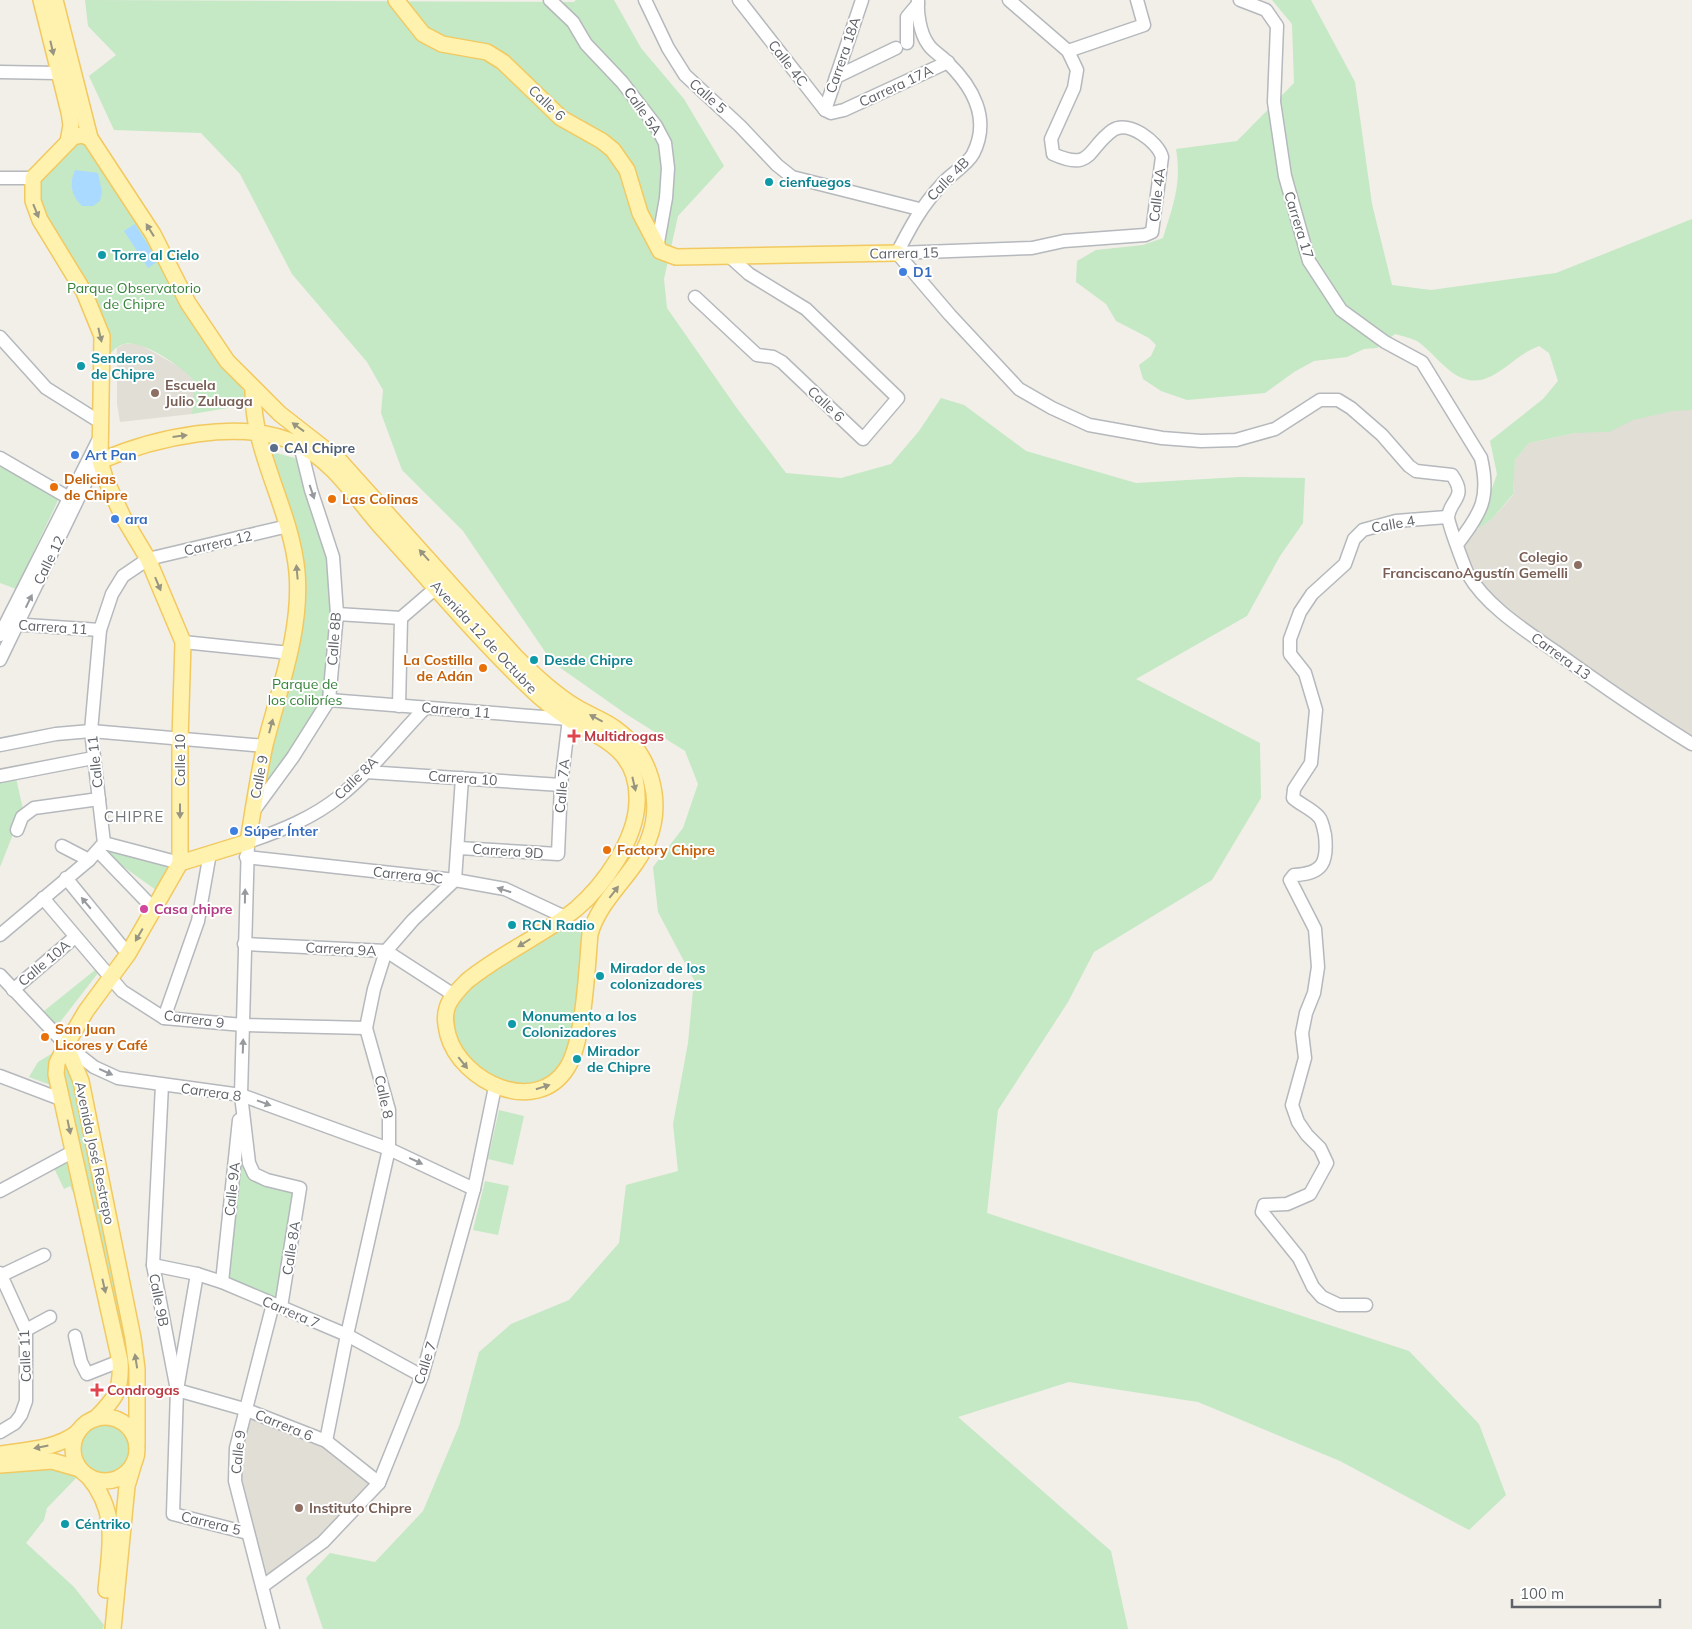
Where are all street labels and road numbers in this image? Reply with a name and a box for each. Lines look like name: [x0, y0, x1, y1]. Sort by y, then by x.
street label: Carrera 18A: [822, 14, 865, 96]
street label: Calle 4C: [764, 36, 812, 90]
street label: Carrera 17A: [856, 61, 937, 111]
street label: Calle 5: [686, 75, 730, 117]
street label: Calle 6: [525, 81, 569, 125]
street label: Calle 5A: [620, 84, 666, 139]
street label: Calle 4B: [923, 153, 973, 205]
street label: Calle 4A: [1145, 166, 1169, 223]
street label: Carrera 17: [1280, 189, 1318, 261]
street label: Carrera 15: [869, 243, 939, 263]
street label: Calle 6: [804, 382, 848, 426]
street label: Calle 4: [1370, 511, 1417, 537]
street label: Carrera 12: [182, 526, 254, 560]
street label: Calle 12: [29, 532, 69, 588]
street label: Avenida 12 de Octubre: [427, 576, 541, 698]
street label: Calle 8B: [323, 612, 345, 666]
street label: Carrera 11: [18, 616, 88, 638]
street label: Carrera 13: [1528, 628, 1594, 684]
street label: Carrera 11: [421, 698, 491, 722]
street label: Calle 10: [171, 734, 189, 786]
street label: Calle 11: [83, 735, 107, 789]
street label: Calle 8A: [330, 752, 382, 803]
street label: Calle 9: [246, 754, 272, 800]
street label: Calle 7A: [551, 757, 573, 814]
street label: Carrera 10: [428, 767, 498, 789]
street label: Carrera 9D: [472, 840, 544, 862]
street label: Carrera 9C: [372, 862, 444, 888]
street label: Calle 10A: [14, 935, 74, 990]
street label: Carrera 9A: [305, 938, 378, 960]
street label: Carrera 9: [163, 1006, 225, 1032]
street label: Calle 8: [371, 1074, 397, 1120]
street label: Carrera 8: [180, 1079, 242, 1105]
street label: Avenida José Restrepo: [71, 1080, 119, 1226]
street label: Calle 9A: [220, 1160, 244, 1217]
street label: Calle 8A: [278, 1219, 304, 1276]
street label: Calle 9B: [145, 1272, 173, 1328]
street label: Carrera 7: [259, 1292, 323, 1332]
street label: Calle 11: [15, 1329, 35, 1383]
street label: Calle 7: [410, 1339, 440, 1387]
street label: Carrera 6: [252, 1405, 316, 1445]
street label: Calle 9: [227, 1429, 249, 1475]
street label: Carrera 5: [179, 1507, 243, 1539]

